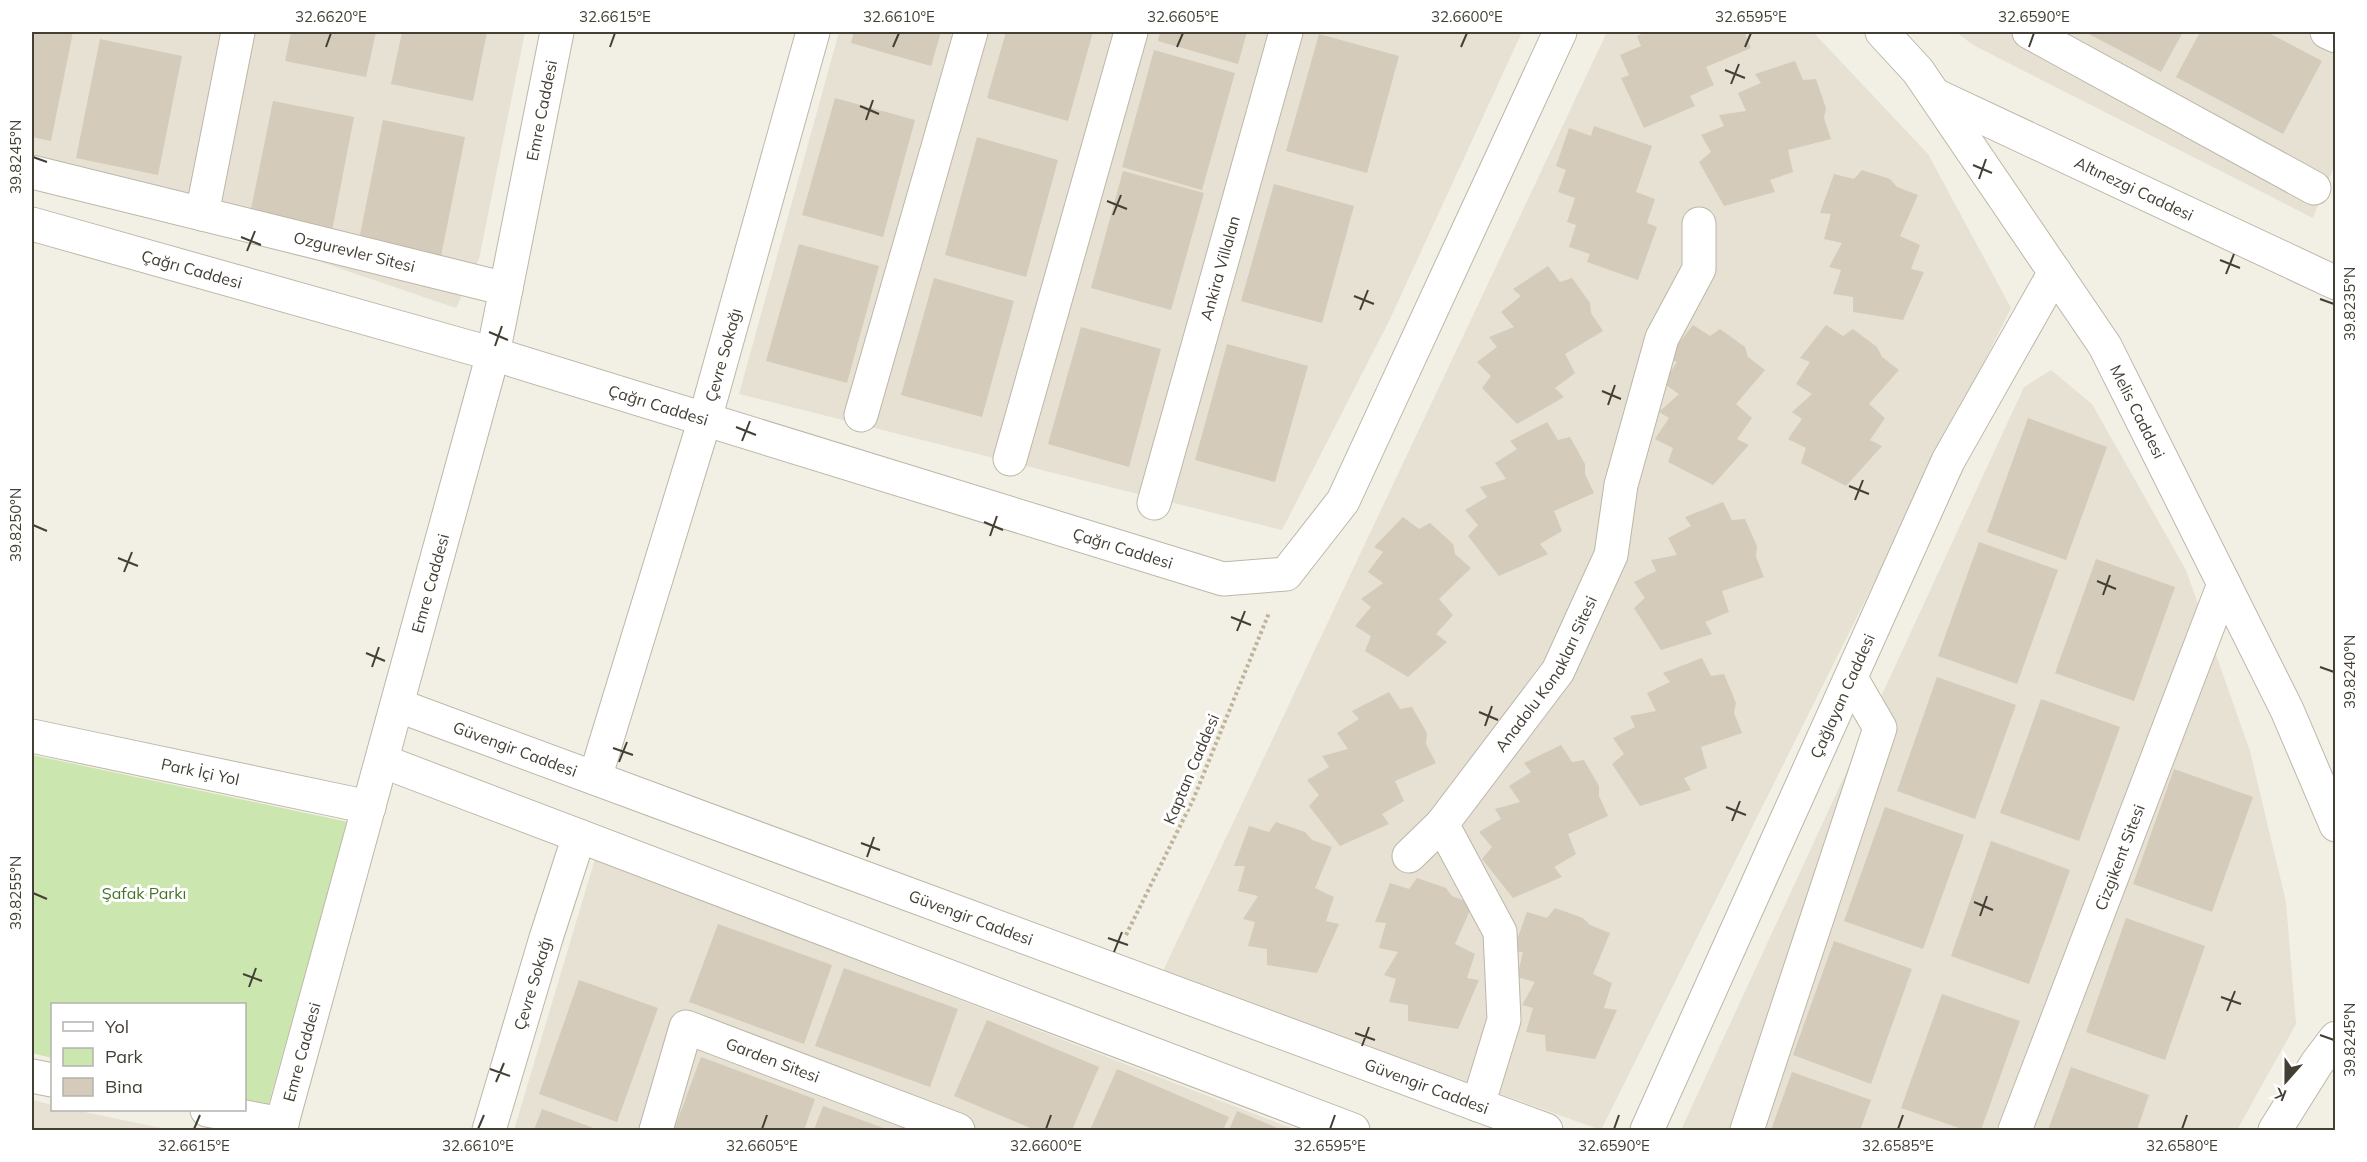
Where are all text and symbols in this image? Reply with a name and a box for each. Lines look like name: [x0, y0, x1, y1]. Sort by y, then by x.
text: 32.6620°E: [295, 7, 367, 26]
text: 32.6615°E: [579, 7, 651, 26]
text: 32.6610°E: [863, 7, 935, 26]
text: 32.6605°E: [1147, 7, 1219, 26]
text: 32.6600°E: [1431, 7, 1503, 26]
text: 32.6595°E: [1715, 7, 1787, 26]
text: 32.6590°E: [1998, 7, 2070, 26]
street label: Emre Caddesi: [522, 58, 561, 162]
text: 39.8245°N: [6, 120, 25, 194]
street label: Altınezgi Caddesi: [2072, 152, 2197, 225]
street label: Ankira Villalan: [1196, 213, 1244, 323]
street label: Ozgurevler Sitesi: [291, 227, 417, 276]
street label: Çağrı Caddesi: [139, 245, 244, 293]
text: 39.8235°N: [2340, 267, 2359, 341]
street label: Çevre Sokağı: [700, 306, 745, 404]
street label: Melis Caddesi: [2106, 361, 2170, 462]
street label: Çağrı Caddesi: [606, 380, 711, 430]
text: 39.8250°N: [6, 488, 25, 562]
street label: Çağrı Caddesi: [1070, 523, 1175, 573]
street label: Emre Caddesi: [407, 531, 453, 635]
street label: Anadolu Konakları Sitesi: [1490, 593, 1601, 756]
street label: Çağlayan Caddesi: [1806, 630, 1879, 761]
text: 39.8240°N: [2340, 635, 2359, 709]
street label: Kaptan Caddesi: [1159, 711, 1223, 827]
street label: Güvengir Caddesi: [450, 717, 580, 781]
street label: Park İçi Yol: [159, 753, 241, 789]
street label: Cizgikent Sitesi: [2090, 801, 2149, 913]
text: 39.8255°N: [6, 856, 25, 930]
park label: Şafak Parkı: [102, 883, 186, 903]
street label: Güvengir Caddesi: [906, 885, 1036, 949]
street label: Çevre Sokağı: [509, 934, 556, 1032]
street label: Emre Caddesi: [278, 1000, 325, 1104]
legend: [51, 1003, 246, 1111]
text: 39.8245°N: [2340, 1003, 2359, 1077]
text: Yol: [104, 1015, 129, 1038]
street label: Garden Sitesi: [723, 1033, 822, 1087]
text: Park: [105, 1045, 144, 1068]
north arrow: [2256, 1051, 2316, 1111]
street label: Güvengir Caddesi: [1362, 1054, 1492, 1118]
text: Bina: [105, 1075, 143, 1098]
text: K: [2271, 1083, 2289, 1106]
text: 32.6615°E: [158, 1136, 230, 1155]
text: 32.6610°E: [442, 1136, 514, 1155]
text: 32.6605°E: [726, 1136, 798, 1155]
text: 32.6600°E: [1010, 1136, 1082, 1155]
text: 32.6595°E: [1294, 1136, 1366, 1155]
text: 32.6590°E: [1578, 1136, 1650, 1155]
text: 32.6585°E: [1862, 1136, 1934, 1155]
text: 32.6580°E: [2146, 1136, 2218, 1155]

